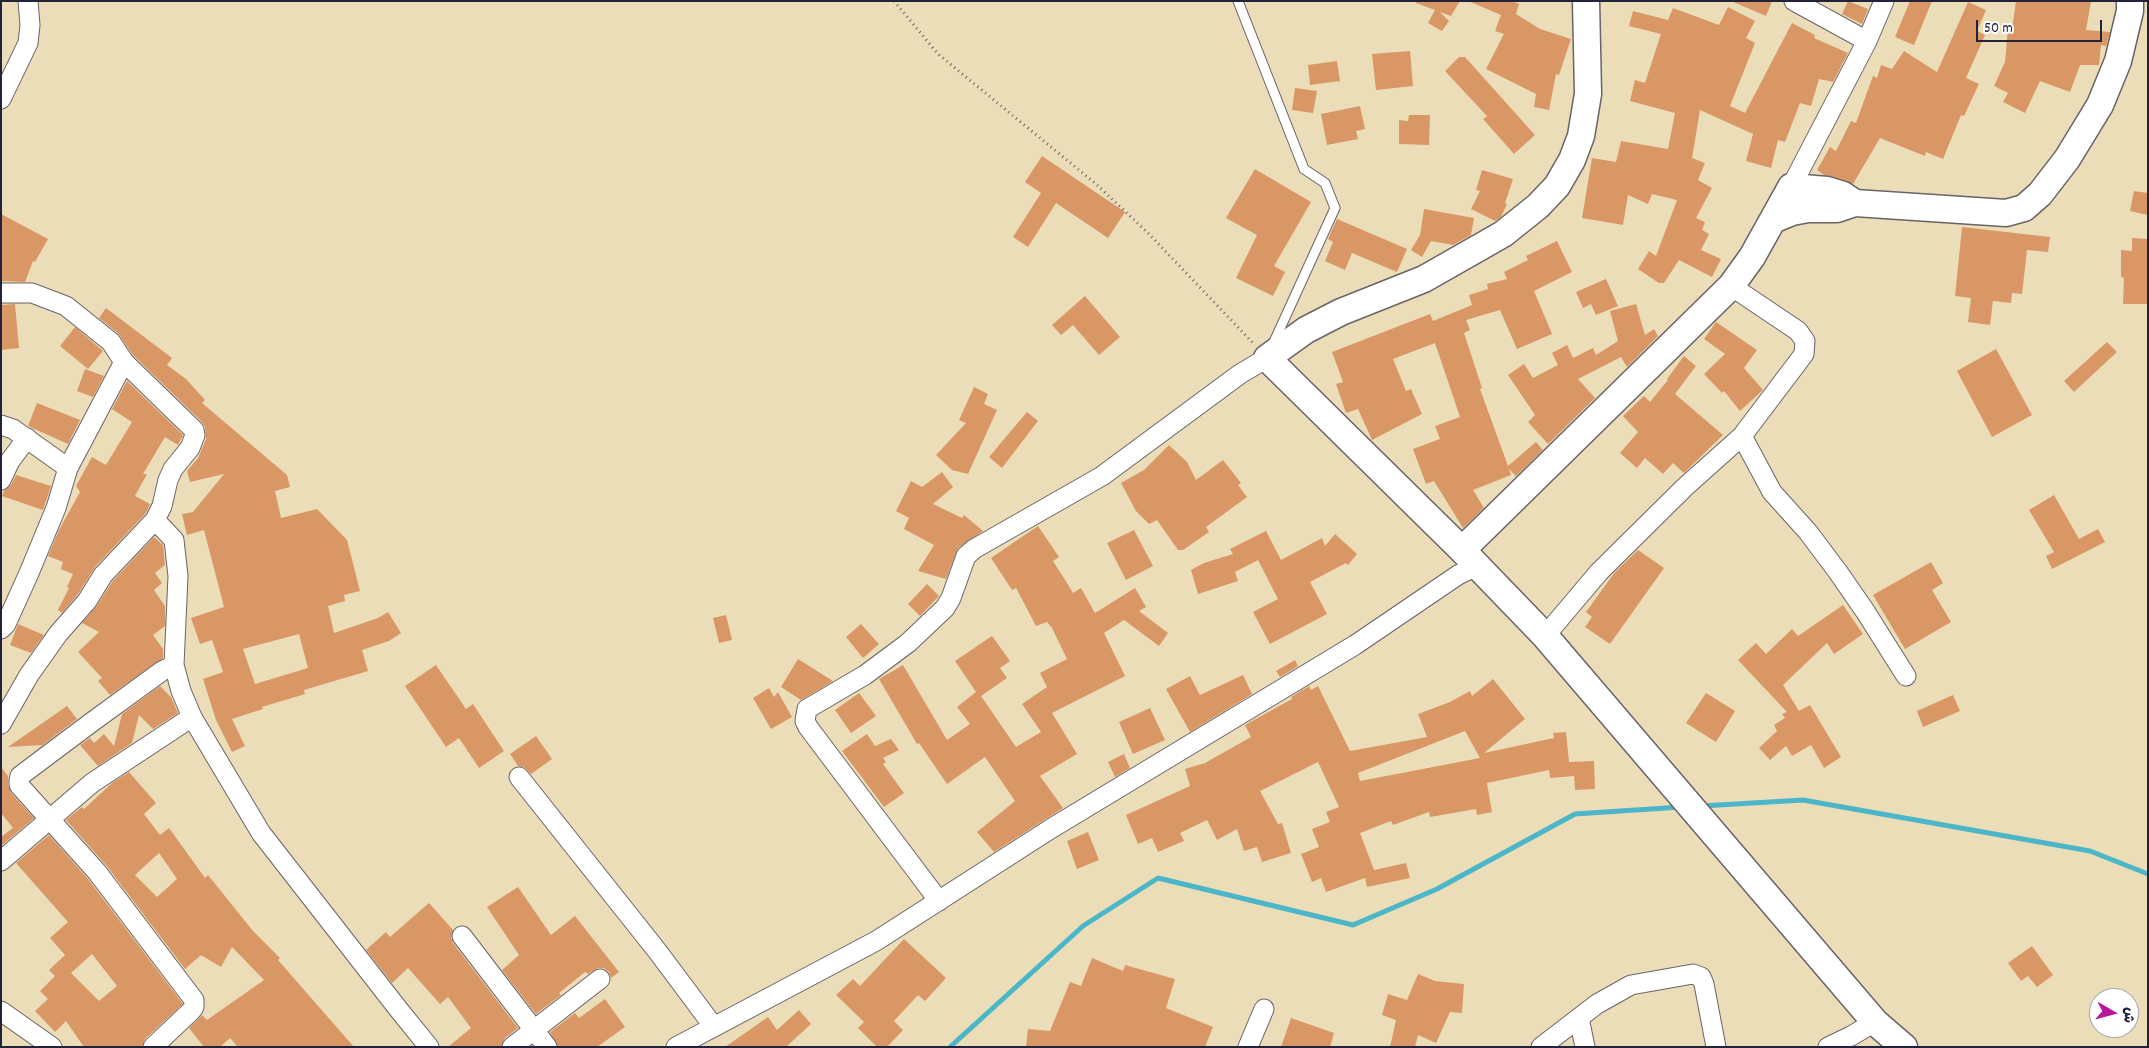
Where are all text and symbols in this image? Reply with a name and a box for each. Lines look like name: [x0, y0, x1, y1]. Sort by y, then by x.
scale bar: [1979, 10, 2105, 42]
text: 50 m: [1984, 18, 2013, 40]
north arrow: [2089, 988, 2139, 1038]
text: ش: [2117, 1006, 2139, 1024]

